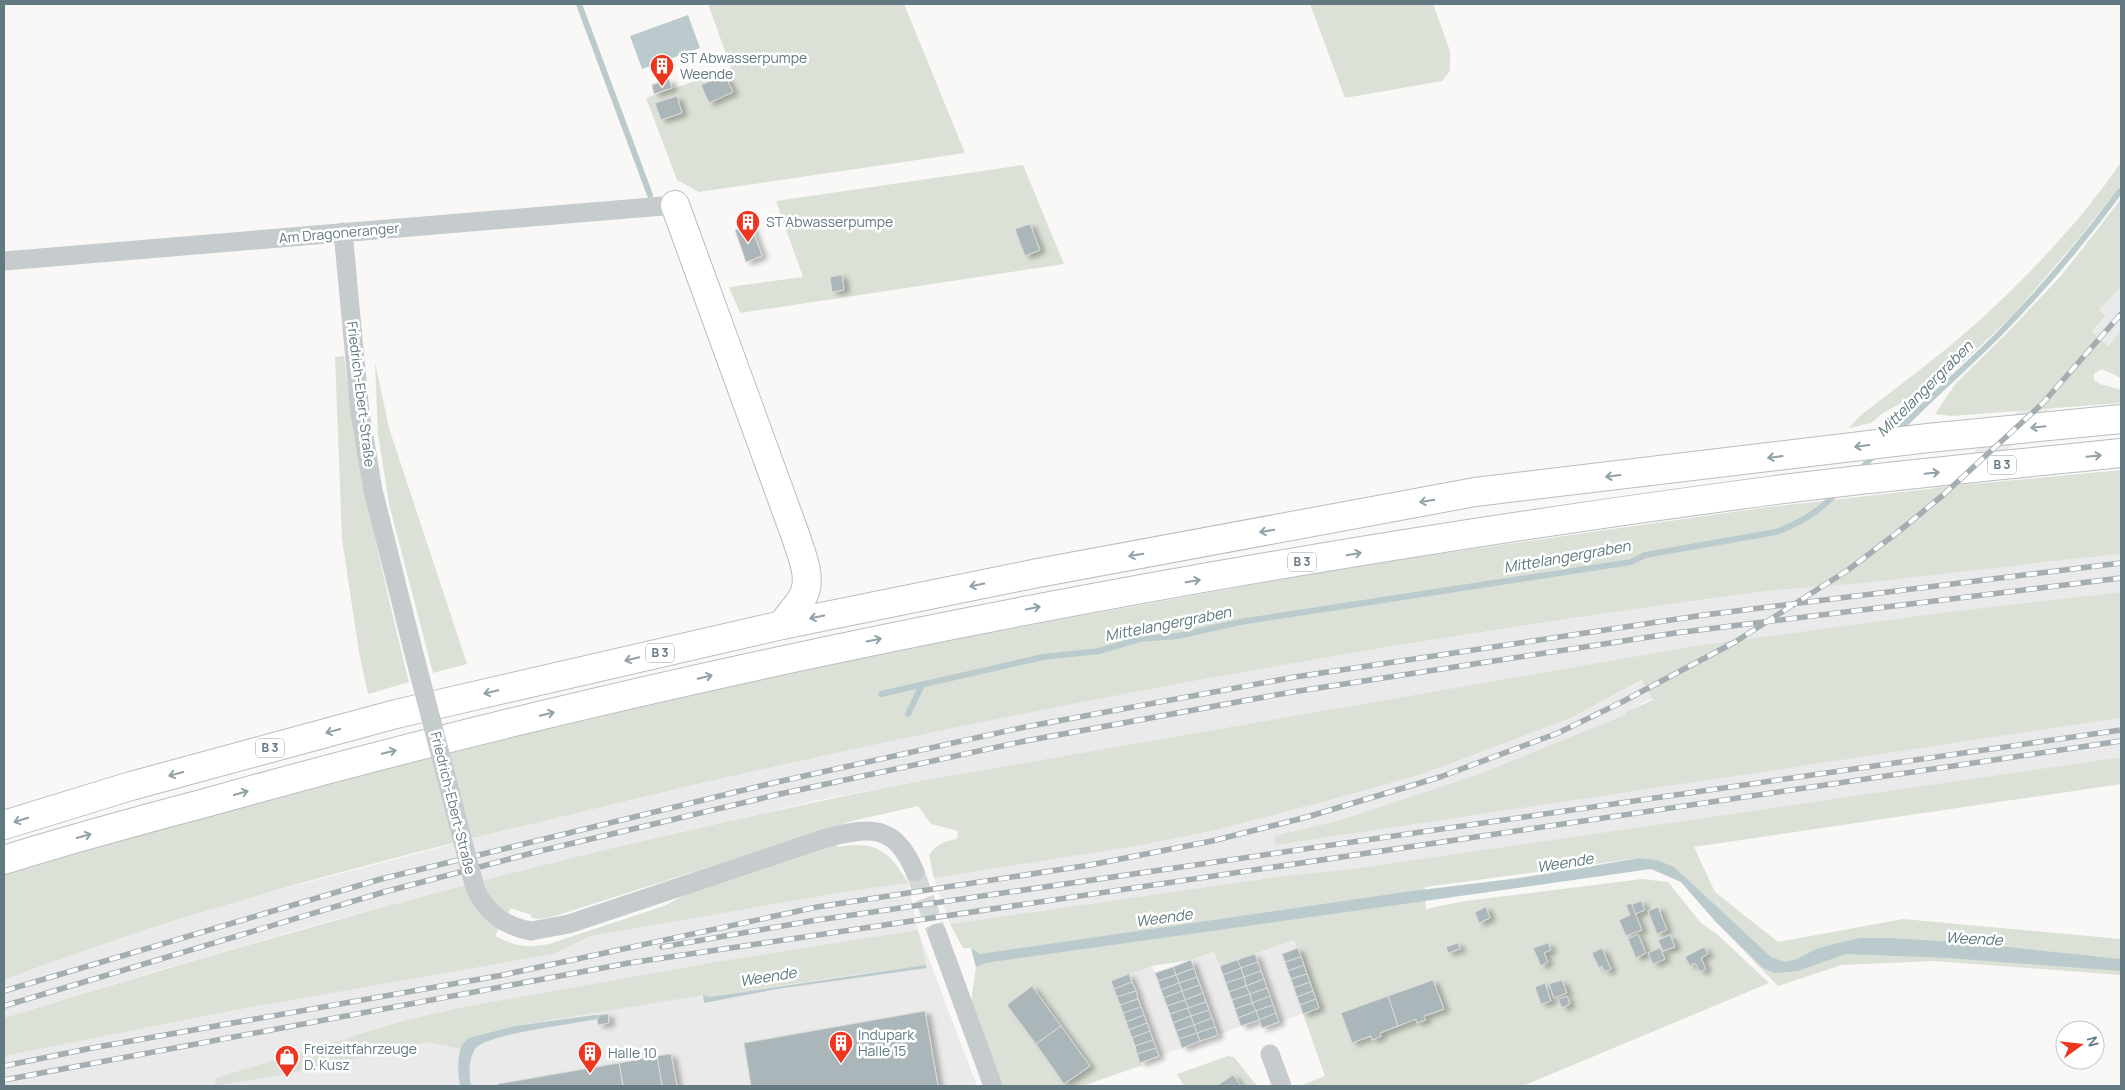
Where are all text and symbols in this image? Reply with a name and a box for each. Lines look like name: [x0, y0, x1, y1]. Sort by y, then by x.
place label: ST Abwasserpumpe Weende: [680, 48, 807, 83]
building icon: ST Abwasserpumpe Weende: [649, 53, 675, 87]
building icon: ST Abwasserpumpe: [735, 209, 761, 243]
place label: ST Abwasserpumpe: [766, 212, 893, 231]
street label: Am Dragoneranger: [278, 218, 400, 247]
street label: Friedrich-Ebert-Straße: [343, 320, 380, 468]
water label: Mittelangergraben: [1872, 335, 1978, 441]
one-way arrow: [2030, 422, 2046, 432]
one-way arrow: [1854, 441, 1870, 451]
one-way arrow: [2085, 451, 2101, 461]
one-way arrow: [1767, 452, 1783, 462]
road number: B 3: [1988, 456, 2016, 474]
one-way arrow: [1924, 468, 1940, 478]
one-way arrow: [1606, 471, 1622, 481]
one-way arrow: [1419, 497, 1435, 507]
one-way arrow: [1260, 526, 1276, 536]
water label: Mittelangergraben: [1502, 535, 1633, 578]
one-way arrow: [1345, 548, 1361, 558]
one-way arrow: [1129, 550, 1145, 560]
road number: B 3: [1288, 552, 1316, 572]
one-way arrow: [1185, 575, 1201, 585]
one-way arrow: [969, 581, 985, 590]
water label: Mittelangergraben: [1103, 601, 1234, 646]
one-way arrow: [1025, 603, 1041, 613]
one-way arrow: [810, 613, 826, 622]
one-way arrow: [866, 635, 882, 644]
road number: B 3: [646, 644, 674, 662]
one-way arrow: [624, 655, 640, 664]
one-way arrow: [696, 672, 712, 681]
one-way arrow: [483, 687, 499, 697]
one-way arrow: [538, 709, 554, 718]
one-way arrow: [326, 727, 342, 737]
street label: Friedrich-Ebert-Straße: [427, 730, 480, 876]
road number: B 3: [256, 738, 284, 758]
one-way arrow: [380, 747, 396, 757]
one-way arrow: [169, 769, 185, 779]
one-way arrow: [232, 787, 248, 797]
one-way arrow: [13, 815, 29, 825]
one-way arrow: [76, 831, 92, 841]
water label: Weende: [1535, 847, 1596, 877]
water label: Weende: [1134, 903, 1195, 932]
water label: Weende: [1945, 927, 2004, 951]
water label: Weende: [738, 961, 799, 991]
north arrow: [2055, 1020, 2105, 1070]
place label: Indupark Halle 15: [858, 1025, 915, 1060]
building icon: Indupark Halle 15: [828, 1030, 854, 1064]
text: N: [2083, 1034, 2104, 1049]
place label: Freizeitfahrzeuge D. Kusz: [304, 1039, 417, 1074]
building icon: Halle 10: [577, 1040, 603, 1074]
place label: Halle 10: [608, 1043, 657, 1062]
shop icon: Freizeitfahrzeuge D. Kusz: [274, 1044, 300, 1078]

